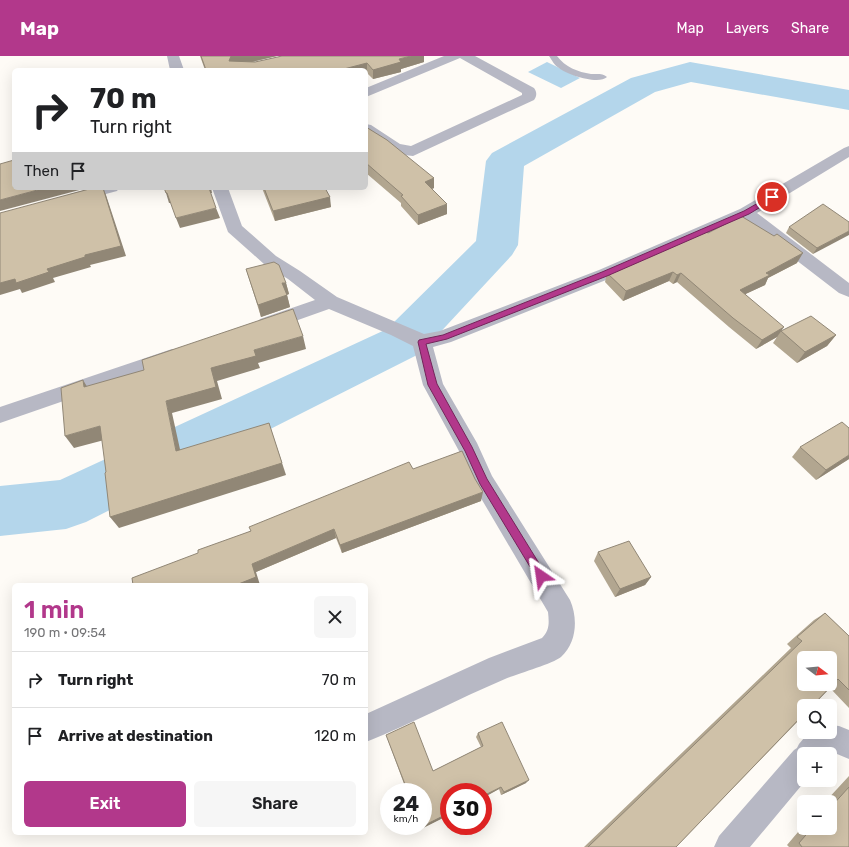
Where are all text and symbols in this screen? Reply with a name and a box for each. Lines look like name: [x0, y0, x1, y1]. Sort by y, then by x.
text: Map: [20, 17, 59, 40]
text: Map: [677, 20, 704, 37]
text: Layers: [726, 20, 769, 37]
text: Share: [791, 20, 829, 37]
text: 70 m: [90, 82, 157, 115]
icon: right: [24, 84, 76, 136]
text: Turn right: [90, 116, 172, 138]
icon: arrive: [67, 160, 89, 182]
text: Then: [24, 162, 59, 180]
pin: [755, 180, 789, 214]
icon: arrive: [761, 186, 783, 208]
position arrow: [520, 555, 562, 597]
text: 1 min: [24, 596, 84, 624]
button: close: [314, 596, 356, 638]
text: 190 m · 09:54: [24, 625, 106, 640]
north arrow: [797, 651, 837, 691]
map controls: [797, 651, 837, 835]
icon: right: [24, 669, 46, 691]
text: Turn right: [58, 671, 133, 689]
text: 70 m: [322, 671, 356, 689]
button: search: [797, 699, 837, 739]
icon: arrive: [24, 725, 46, 747]
text: Arrive at destination: [58, 727, 213, 745]
text: 120 m: [314, 727, 356, 745]
button: +: [797, 747, 837, 787]
button: Exit: [24, 781, 186, 827]
button: Share: [194, 781, 356, 827]
speed limit sign: 30: [440, 783, 492, 835]
text: 24: [393, 792, 419, 816]
button: −: [797, 795, 837, 835]
text: km/h: [394, 813, 418, 825]

